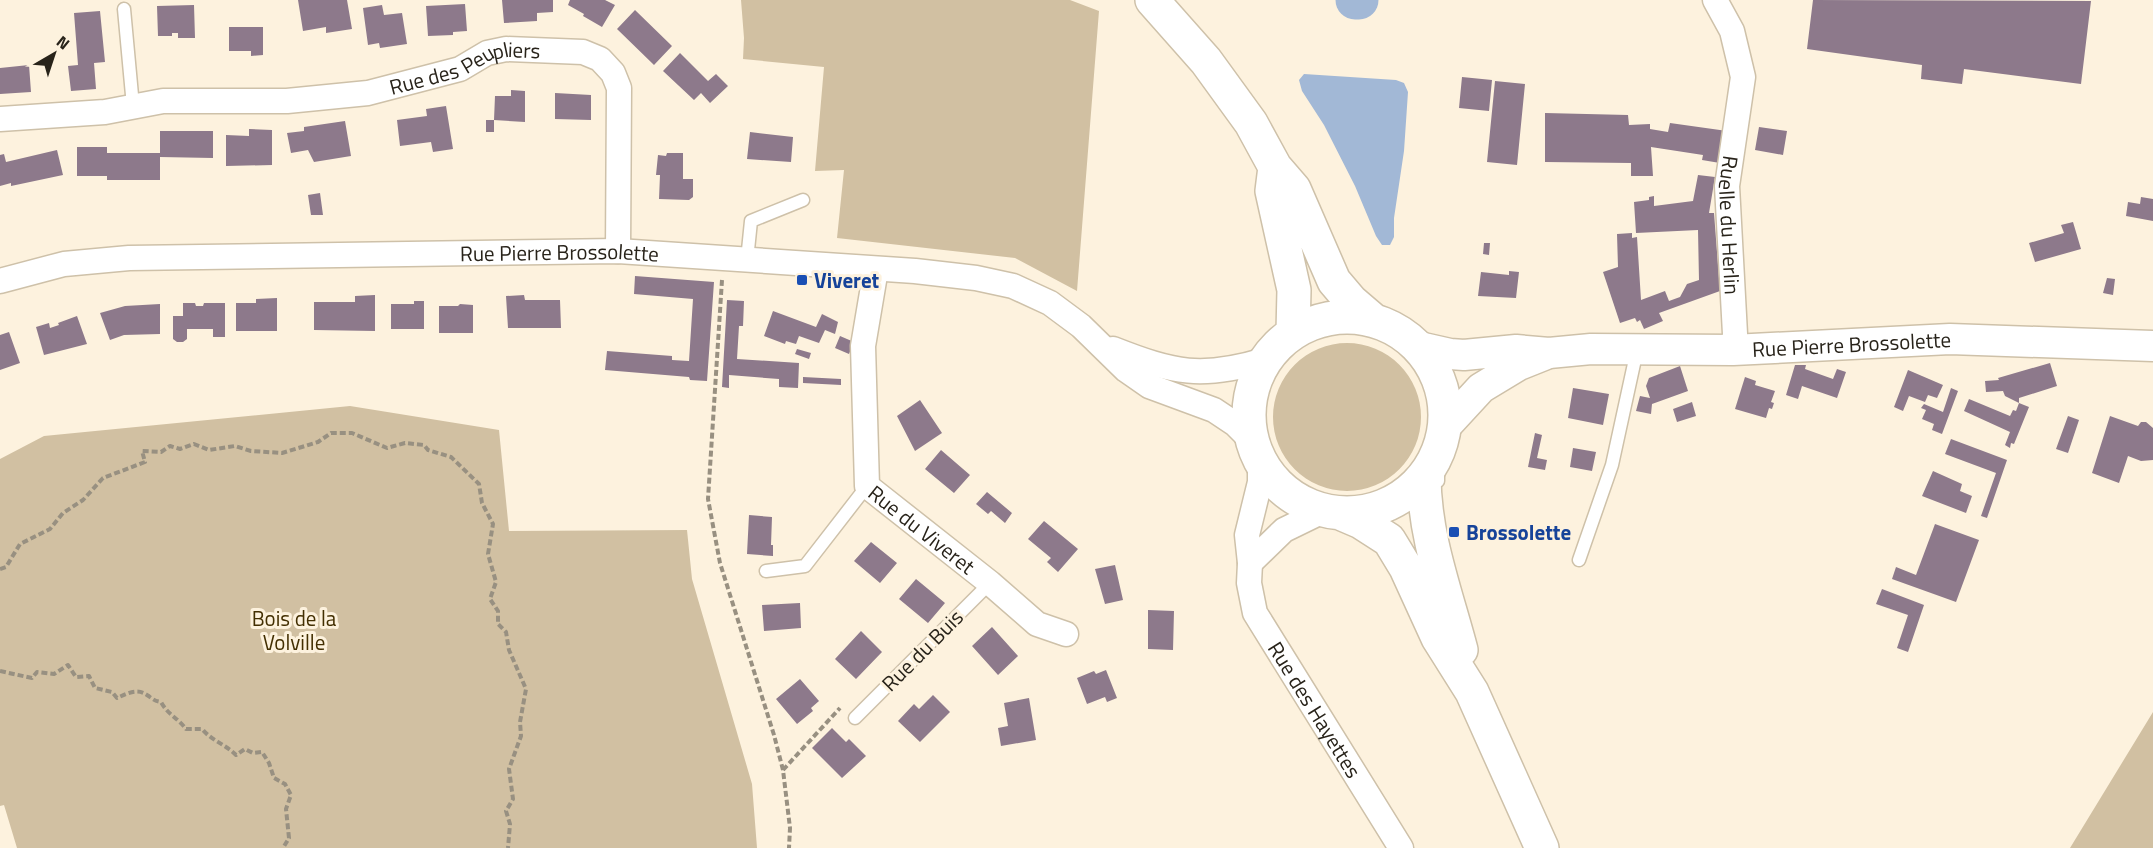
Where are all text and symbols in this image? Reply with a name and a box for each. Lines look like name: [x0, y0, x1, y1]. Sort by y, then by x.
north arrow: [24, 24, 84, 84]
text: N: [52, 30, 75, 55]
street label: Rue des Peupliers: [386, 33, 541, 103]
street label: Ruelle du Herlin: [1711, 154, 1749, 295]
street label: Rue Pierre Brossolette: [460, 235, 660, 270]
place label: Viveret: [814, 264, 880, 296]
marker: Viveret: [795, 273, 809, 287]
street label: Rue Pierre Brossolette: [1751, 323, 1952, 365]
street label: Rue du Viveret: [861, 477, 983, 582]
place label: Brossolette: [1466, 516, 1571, 548]
marker: Brossolette: [1447, 525, 1461, 539]
park label: Bois de la Volville: [252, 602, 337, 658]
street label: Rue du Buis: [874, 602, 970, 698]
street label: Rue des Hayettes: [1260, 635, 1370, 784]

